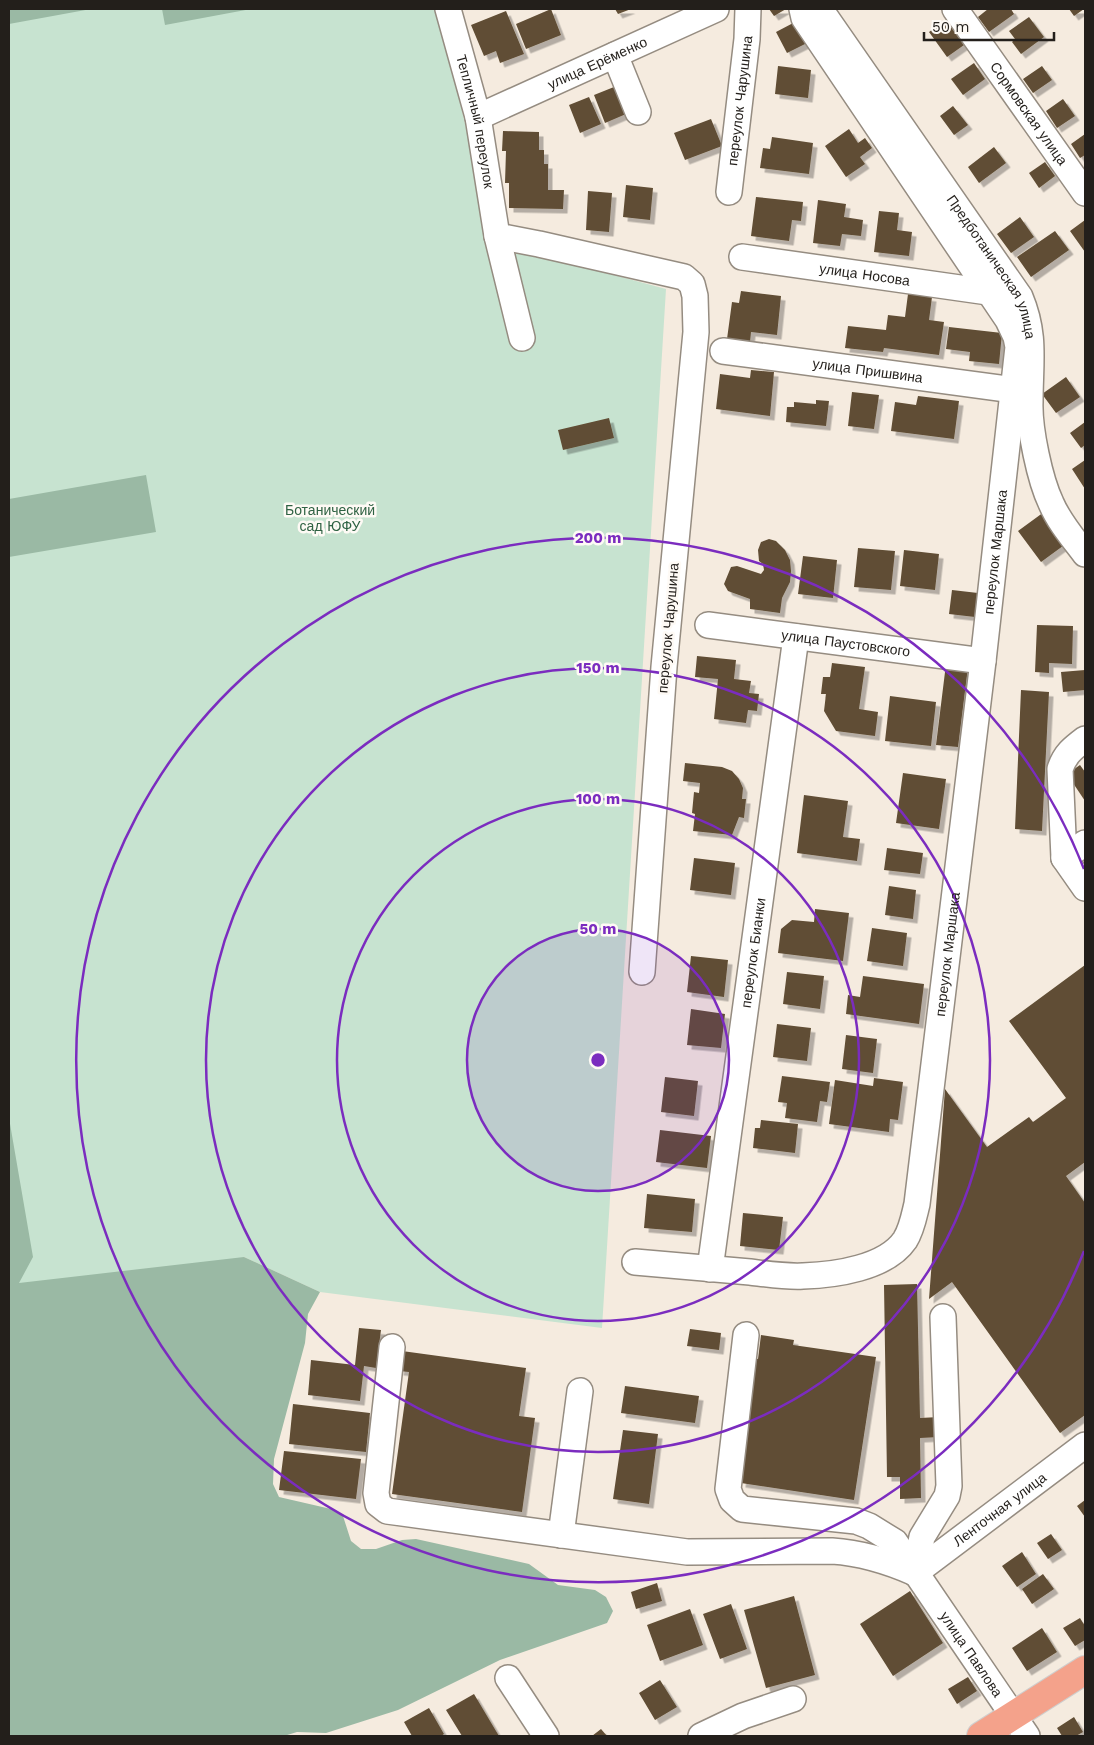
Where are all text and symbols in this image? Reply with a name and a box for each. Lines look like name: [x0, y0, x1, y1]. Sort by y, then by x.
scale bar: [924, 10, 1054, 42]
text: 50 m: [932, 18, 969, 36]
street label: улица Ерёменко: [545, 33, 650, 92]
street label: переулок Чарушина: [724, 34, 755, 167]
street label: Тепличный переулок: [453, 53, 497, 190]
street label: Сормовская улица: [987, 59, 1071, 168]
street label: Предботаническая улица: [944, 192, 1038, 340]
street label: улица Носова: [818, 260, 911, 289]
street label: улица Пришвина: [812, 355, 924, 386]
street label: переулок Маршака: [980, 489, 1010, 615]
park label: Ботанический сад ЮФУ: [285, 502, 375, 534]
text: 200 m: [575, 529, 621, 547]
street label: переулок Чарушина: [654, 562, 682, 694]
street label: улица Паустовского: [780, 627, 911, 659]
text: 150 m: [576, 659, 620, 677]
text: 100 m: [576, 790, 620, 808]
street label: переулок Маршака: [932, 891, 963, 1017]
street label: переулок Бианки: [738, 897, 768, 1009]
text: 50 m: [580, 920, 616, 938]
centre of rings: [589, 1051, 607, 1069]
street label: Ленточная улица: [950, 1469, 1049, 1549]
street label: улица Павлова: [937, 1609, 1006, 1700]

